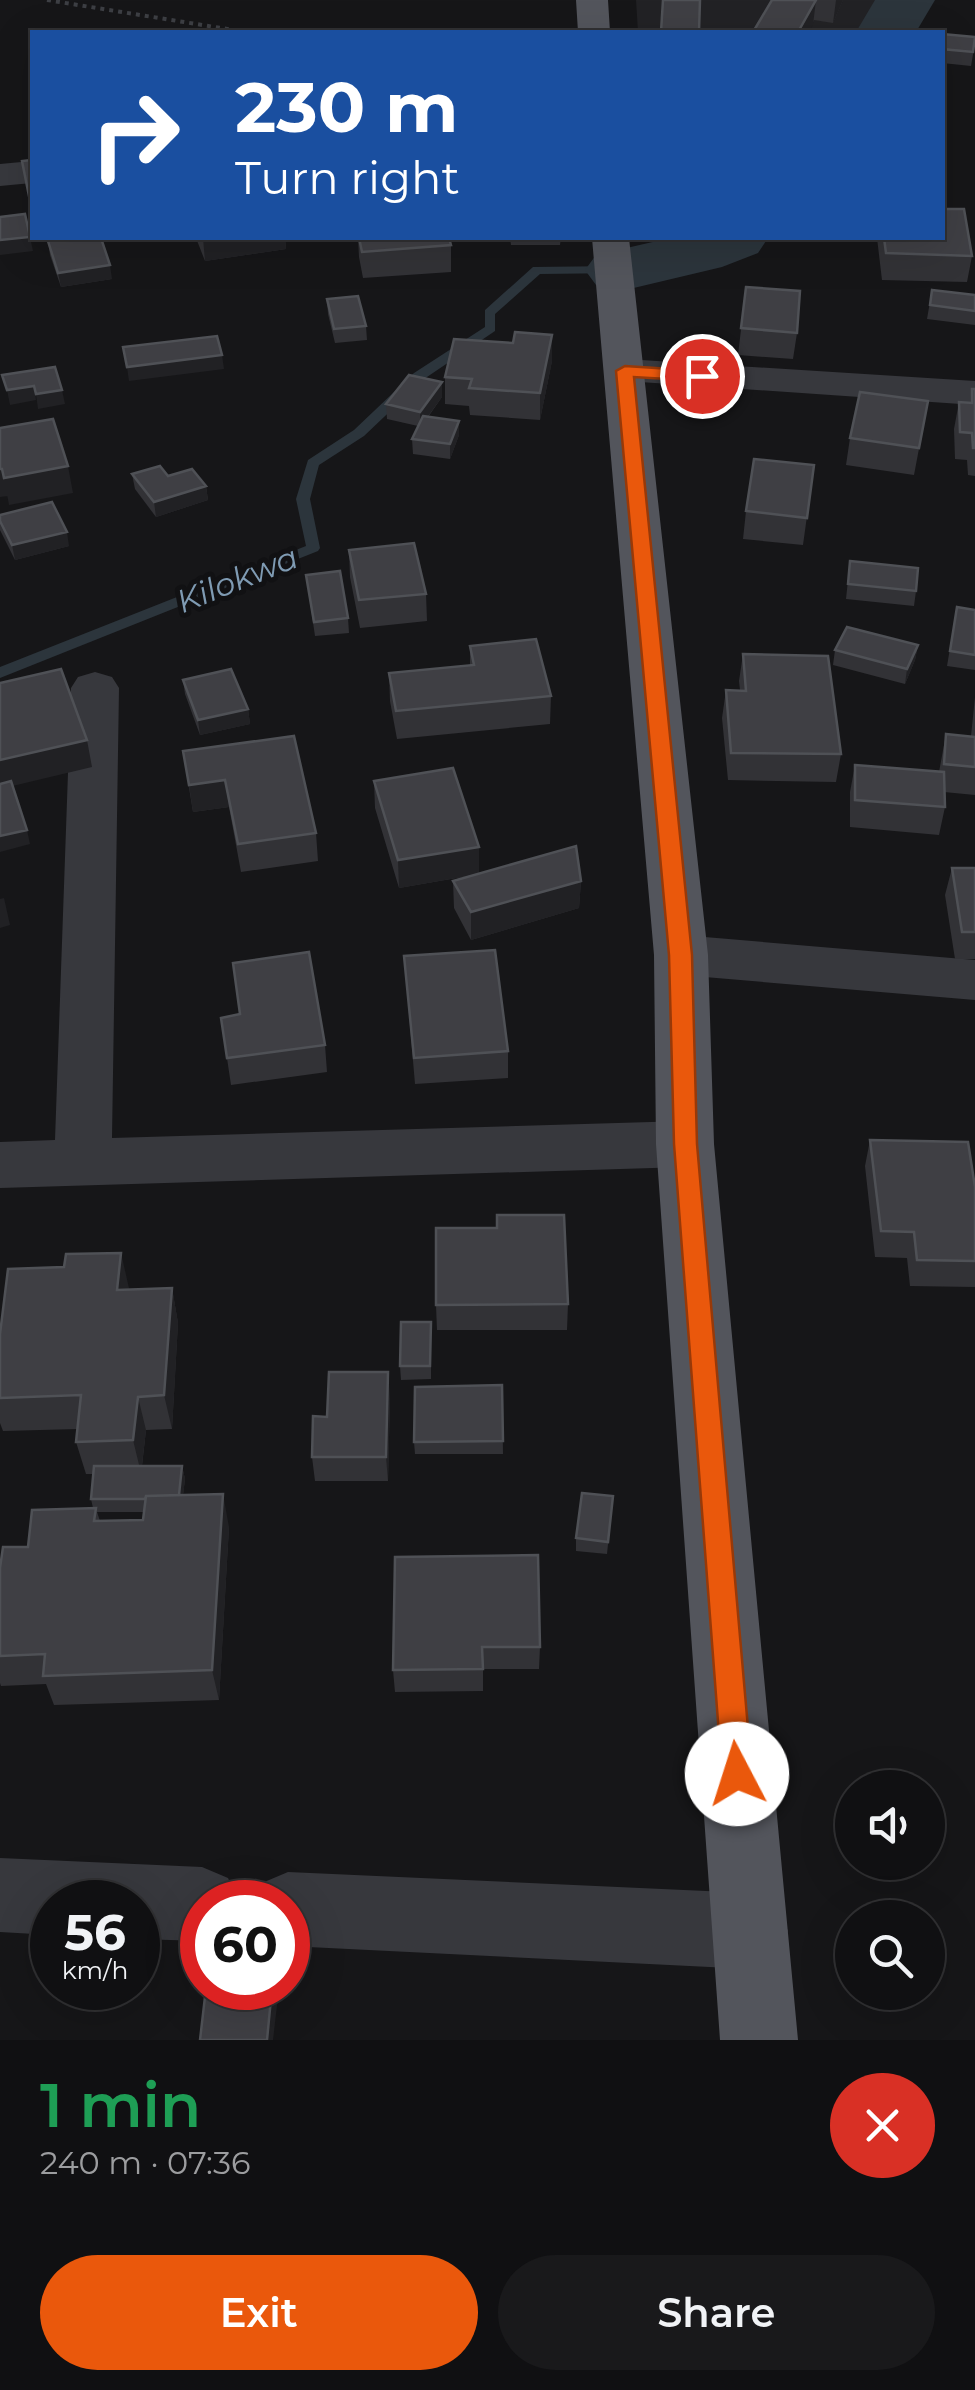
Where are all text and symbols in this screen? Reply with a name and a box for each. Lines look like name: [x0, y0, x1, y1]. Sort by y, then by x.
text: 230 m: [235, 64, 459, 150]
icon: right: [70, 70, 200, 200]
text: Turn right: [235, 150, 460, 205]
pin: [660, 334, 745, 419]
icon: arrive: [675, 349, 730, 404]
water label: Kilokwa: [171, 537, 303, 621]
position arrow: [685, 1722, 789, 1826]
map controls: [835, 1770, 945, 2010]
button: sound: [835, 1770, 945, 1880]
speed limit sign: 60: [180, 1880, 310, 2010]
button: search: [835, 1900, 945, 2010]
text: 56: [64, 1902, 126, 1963]
text: km/h: [62, 1955, 128, 1985]
text: 1 min: [40, 2069, 201, 2142]
button: close: [830, 2073, 935, 2178]
text: 240 m · 07:36: [40, 2143, 250, 2182]
button: Exit: [40, 2255, 478, 2370]
button: Share: [498, 2255, 935, 2370]

